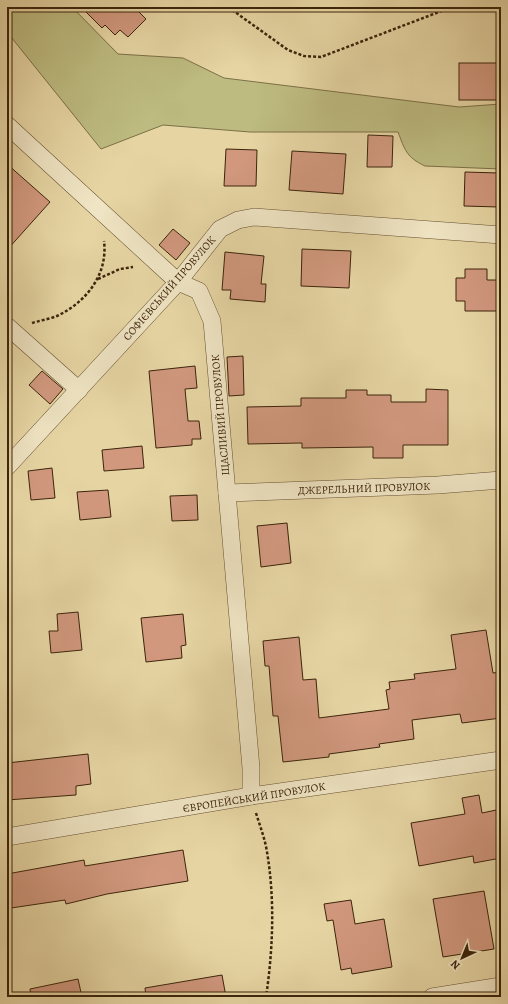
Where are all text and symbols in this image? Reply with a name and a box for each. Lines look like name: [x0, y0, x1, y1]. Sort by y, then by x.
street label: СОФІЄВСЬКИЙ ПРОВУЛОК: [120, 233, 219, 344]
street label: ЩАСЛИВИЙ ПРОВУЛОК: [208, 354, 233, 476]
street label: ДЖЕРЕЛЬНИЙ ПРОВУЛОК: [298, 479, 430, 498]
street label: ЄВРОПЕЙСЬКИЙ ПРОВУЛОК: [182, 779, 326, 816]
north arrow: [442, 938, 482, 978]
text: N: [447, 957, 463, 973]

